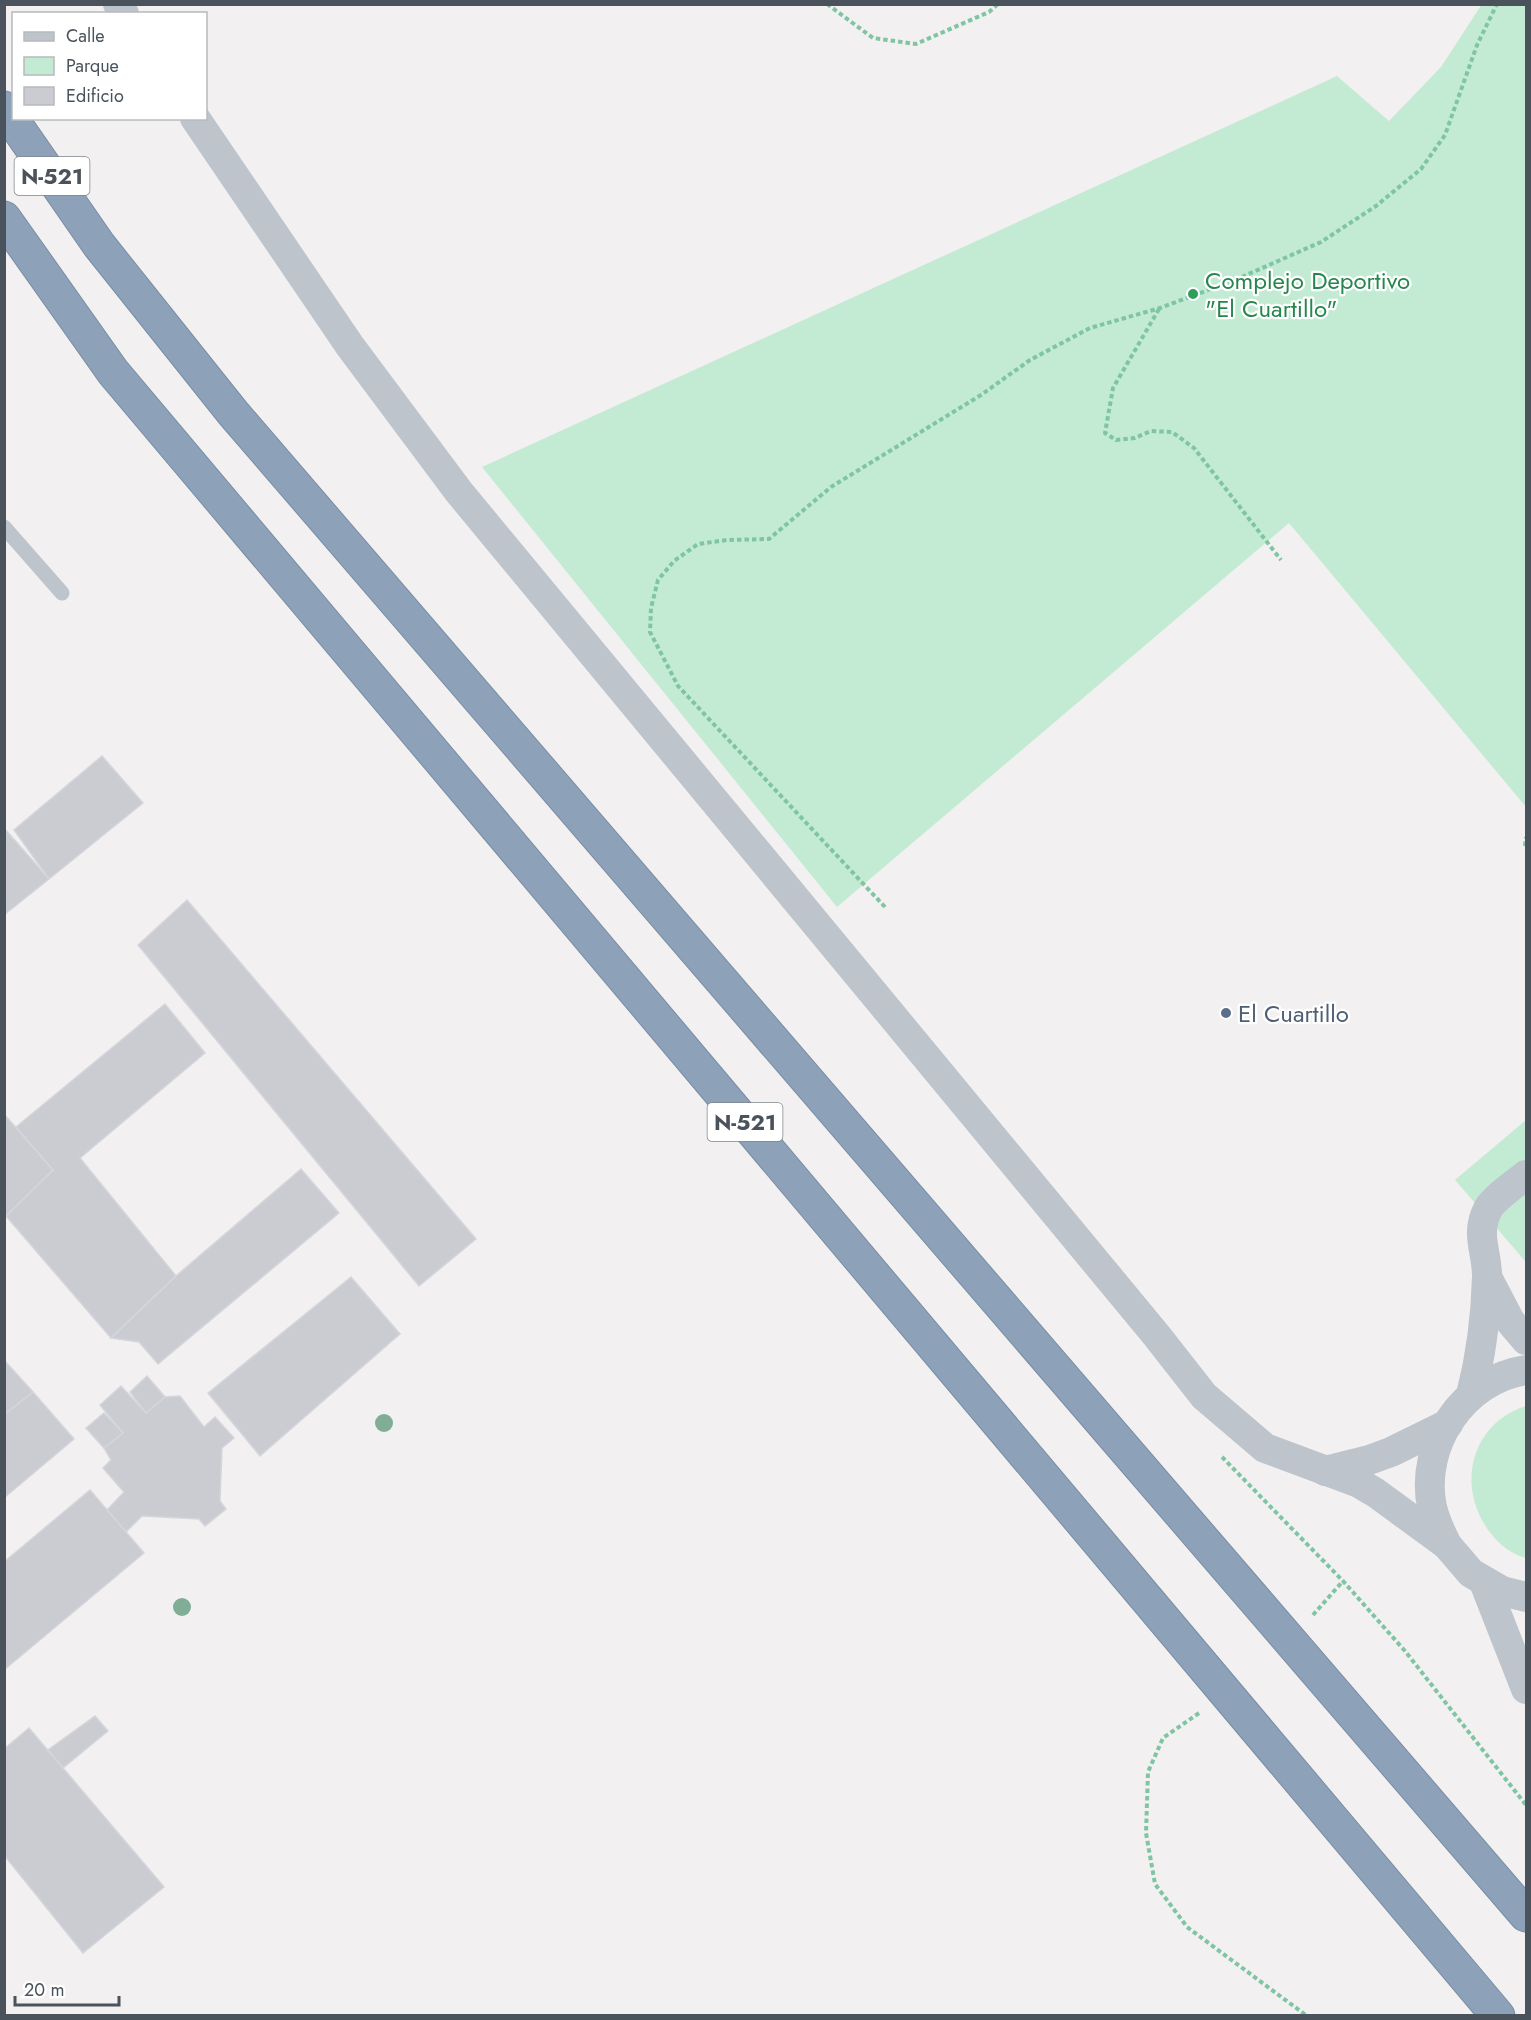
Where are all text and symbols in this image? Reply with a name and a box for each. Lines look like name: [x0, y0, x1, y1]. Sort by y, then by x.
legend: [12, 12, 207, 120]
text: Calle: [66, 23, 105, 49]
text: Parque: [66, 53, 119, 79]
text: Edificio: [66, 83, 124, 109]
road number: N-521: [14, 157, 90, 195]
place label: Complejo Deportivo "El Cuartillo": [1205, 263, 1410, 326]
marker: Complejo Deportivo "El Cuartillo": [1186, 287, 1200, 301]
place label: El Cuartillo: [1238, 996, 1349, 1031]
marker: El Cuartillo: [1219, 1006, 1233, 1020]
road number: N-521: [708, 1103, 783, 1141]
scale bar: [15, 1969, 118, 2007]
text: 20 m: [24, 1977, 64, 2003]

